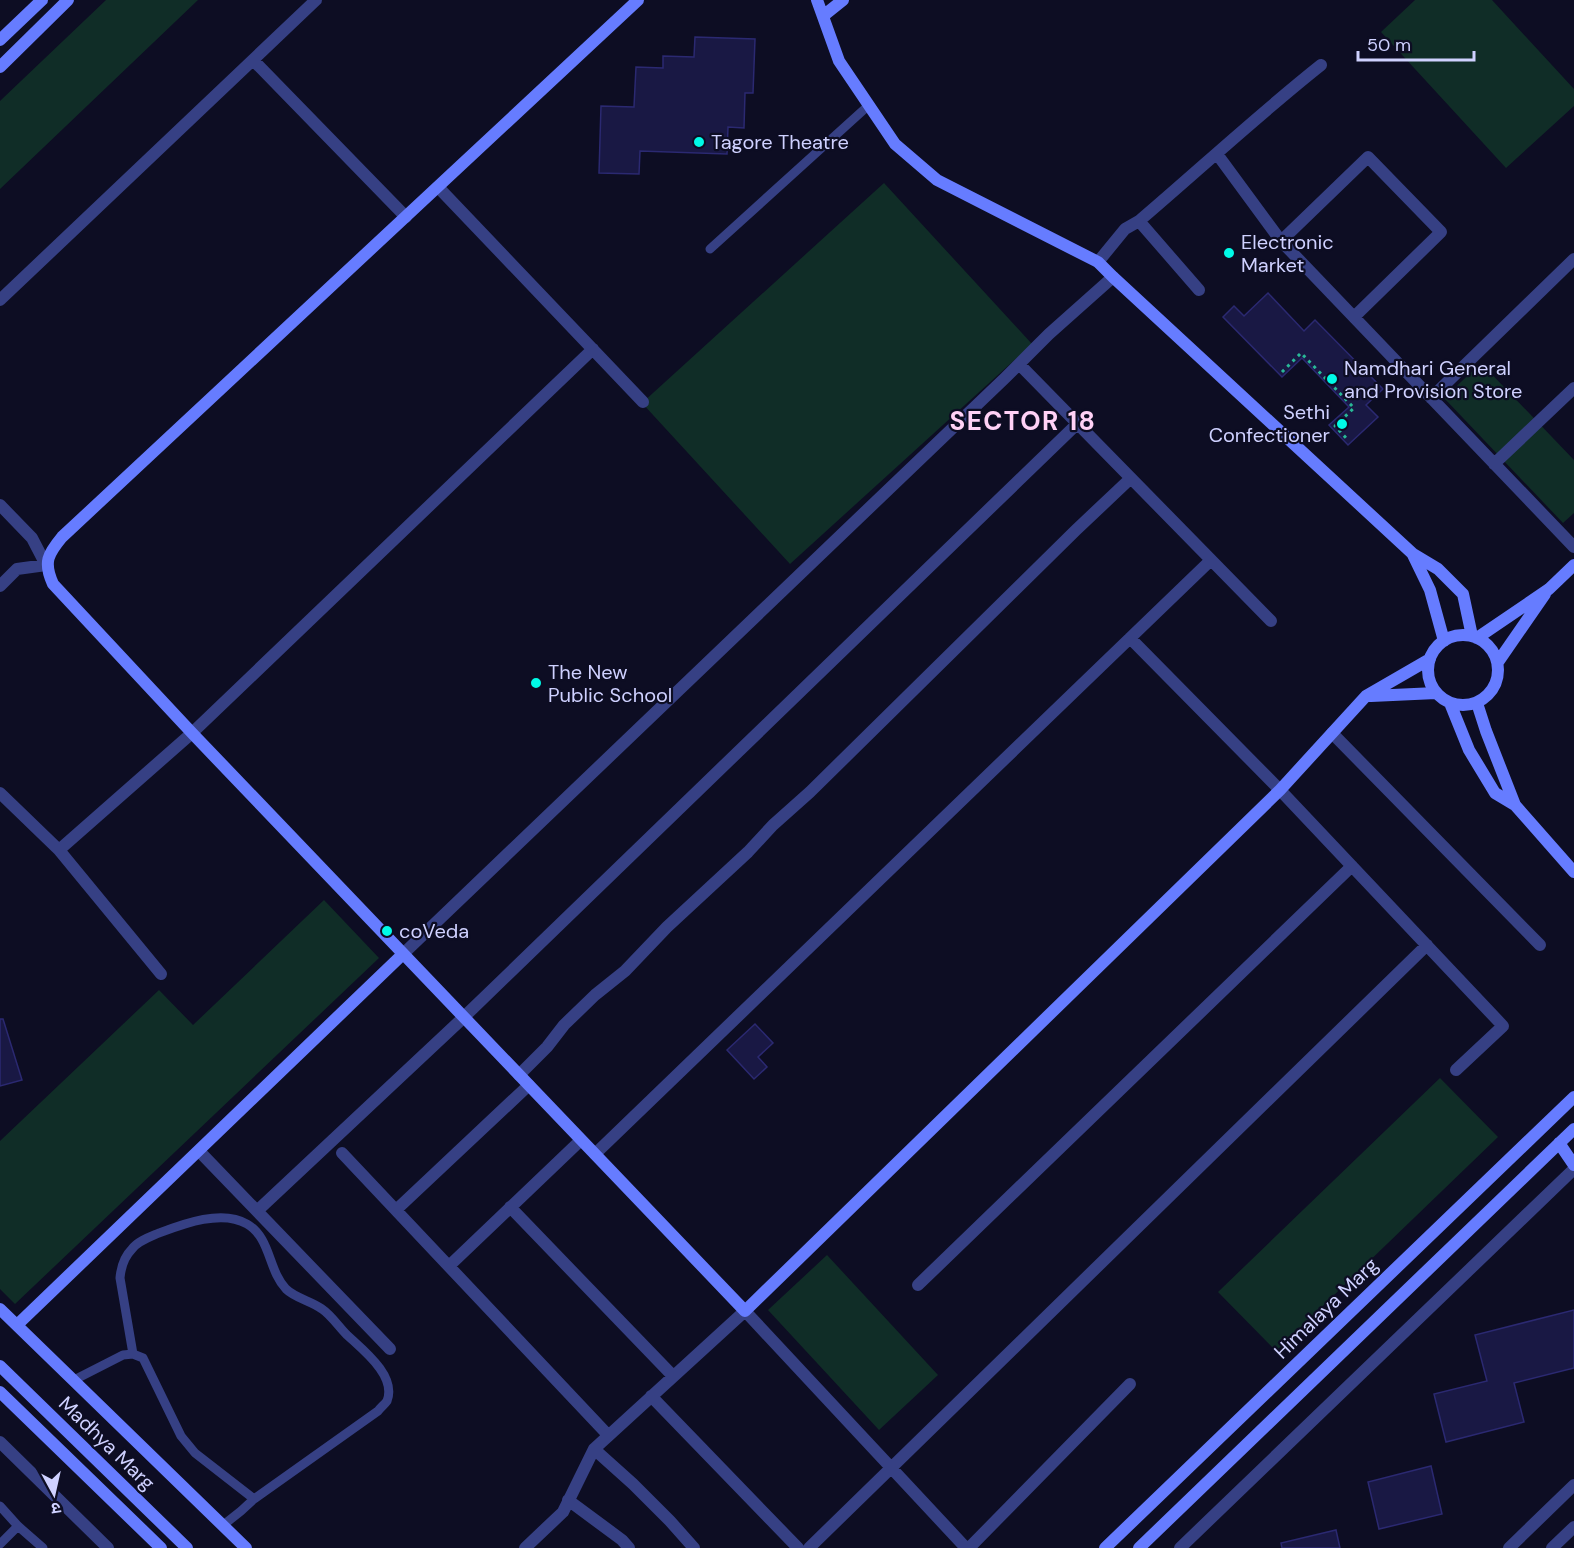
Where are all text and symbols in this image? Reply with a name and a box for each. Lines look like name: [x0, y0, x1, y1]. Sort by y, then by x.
scale bar: [1358, 24, 1474, 62]
text: 50 m: [1367, 33, 1411, 57]
place label: Tagore Theatre: [711, 129, 849, 155]
marker: Tagore Theatre: [692, 135, 706, 149]
place label: Electronic Market: [1241, 229, 1334, 278]
marker: Electronic Market: [1222, 246, 1236, 260]
place label: Namdhari General and Provision Store: [1344, 355, 1522, 404]
marker: Namdhari General and Provision Store: [1325, 372, 1339, 386]
place label: Sethi Confectioner: [1209, 399, 1330, 448]
district label: SECTOR 18: [949, 404, 1097, 438]
marker: Sethi Confectioner: [1335, 417, 1349, 431]
place label: The New Public School: [548, 659, 672, 708]
marker: The New Public School: [529, 676, 543, 690]
place label: coVeda: [399, 918, 469, 944]
marker: coVeda: [380, 924, 394, 938]
street label: Himalaya Marg: [1268, 1252, 1384, 1364]
street label: Madhya Marg: [53, 1391, 161, 1495]
north arrow: [24, 1464, 84, 1524]
text: उ: [49, 1497, 62, 1519]

